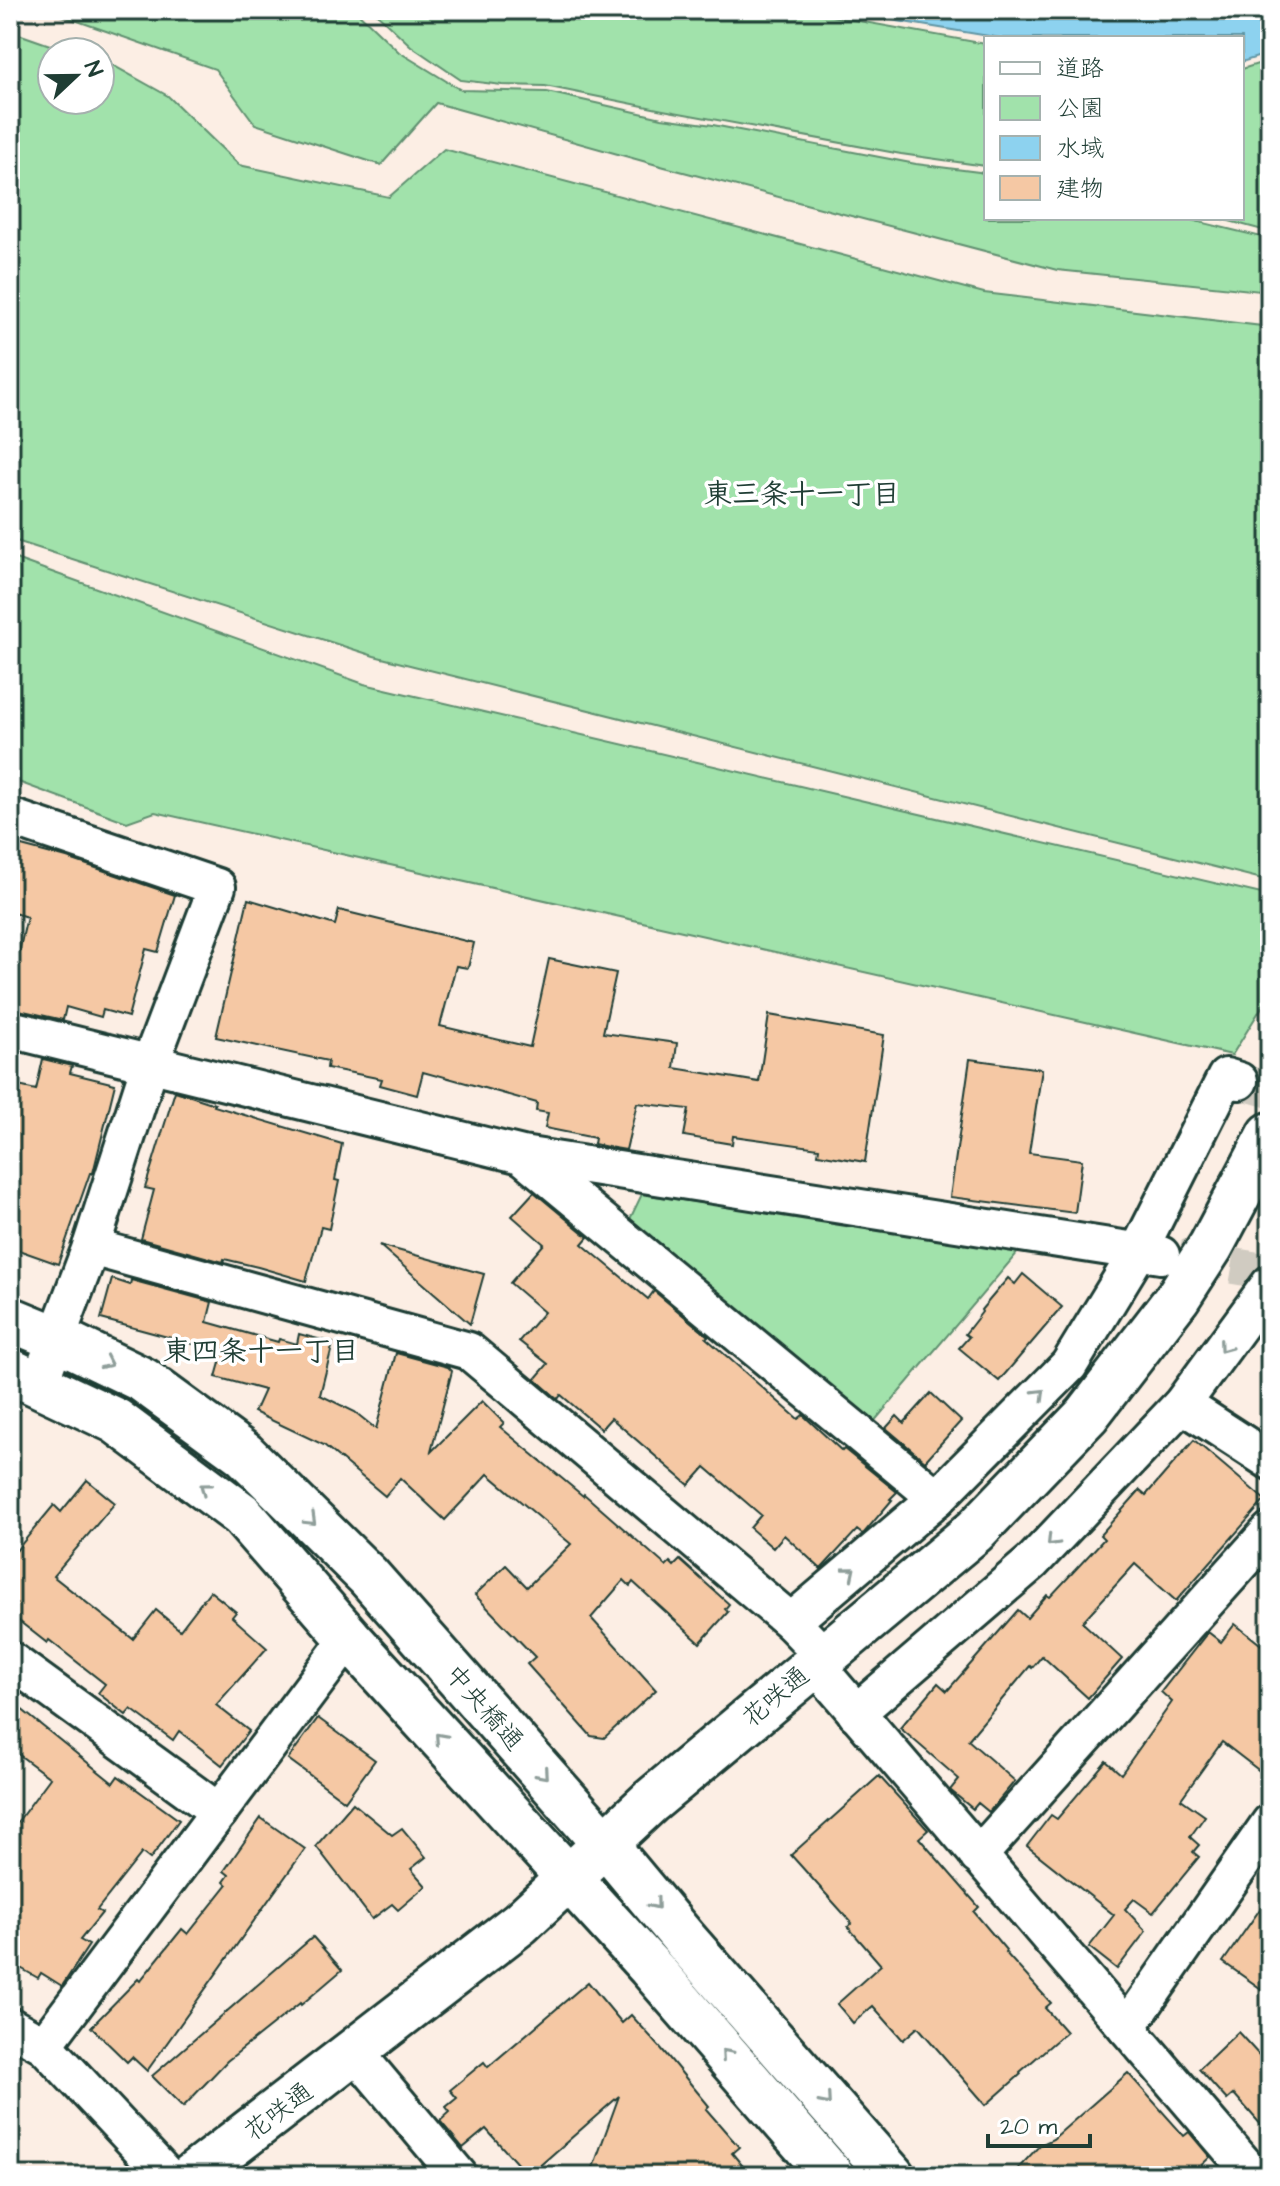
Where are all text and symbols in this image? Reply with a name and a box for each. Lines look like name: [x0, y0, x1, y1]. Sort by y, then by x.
north arrow: [36, 36, 116, 116]
legend: [984, 36, 1244, 220]
text: 道路: [1056, 52, 1104, 86]
text: N: [76, 57, 110, 81]
text: 公園: [1056, 92, 1104, 126]
text: 水域: [1056, 132, 1104, 166]
text: 建物: [1056, 172, 1104, 206]
district label: 東三条十一丁目: [704, 475, 900, 514]
district label: 東四条十一丁目: [163, 1332, 359, 1371]
one-way arrow: [1219, 1338, 1234, 1353]
one-way arrow: [98, 1353, 113, 1369]
one-way arrow: [1031, 1389, 1045, 1403]
one-way arrow: [200, 1483, 214, 1497]
one-way arrow: [302, 1511, 316, 1525]
one-way arrow: [1046, 1532, 1061, 1546]
one-way arrow: [841, 1567, 856, 1582]
street label: 中央橋通: [437, 1657, 532, 1759]
street label: 花咲通: [734, 1658, 817, 1736]
one-way arrow: [435, 1733, 450, 1747]
one-way arrow: [534, 1765, 548, 1780]
one-way arrow: [645, 1895, 660, 1909]
one-way arrow: [721, 2049, 736, 2063]
street label: 花咲通: [237, 2074, 321, 2150]
one-way arrow: [816, 2091, 830, 2106]
scale bar: [988, 2098, 1090, 2148]
text: 20 m: [1000, 2110, 1057, 2144]

